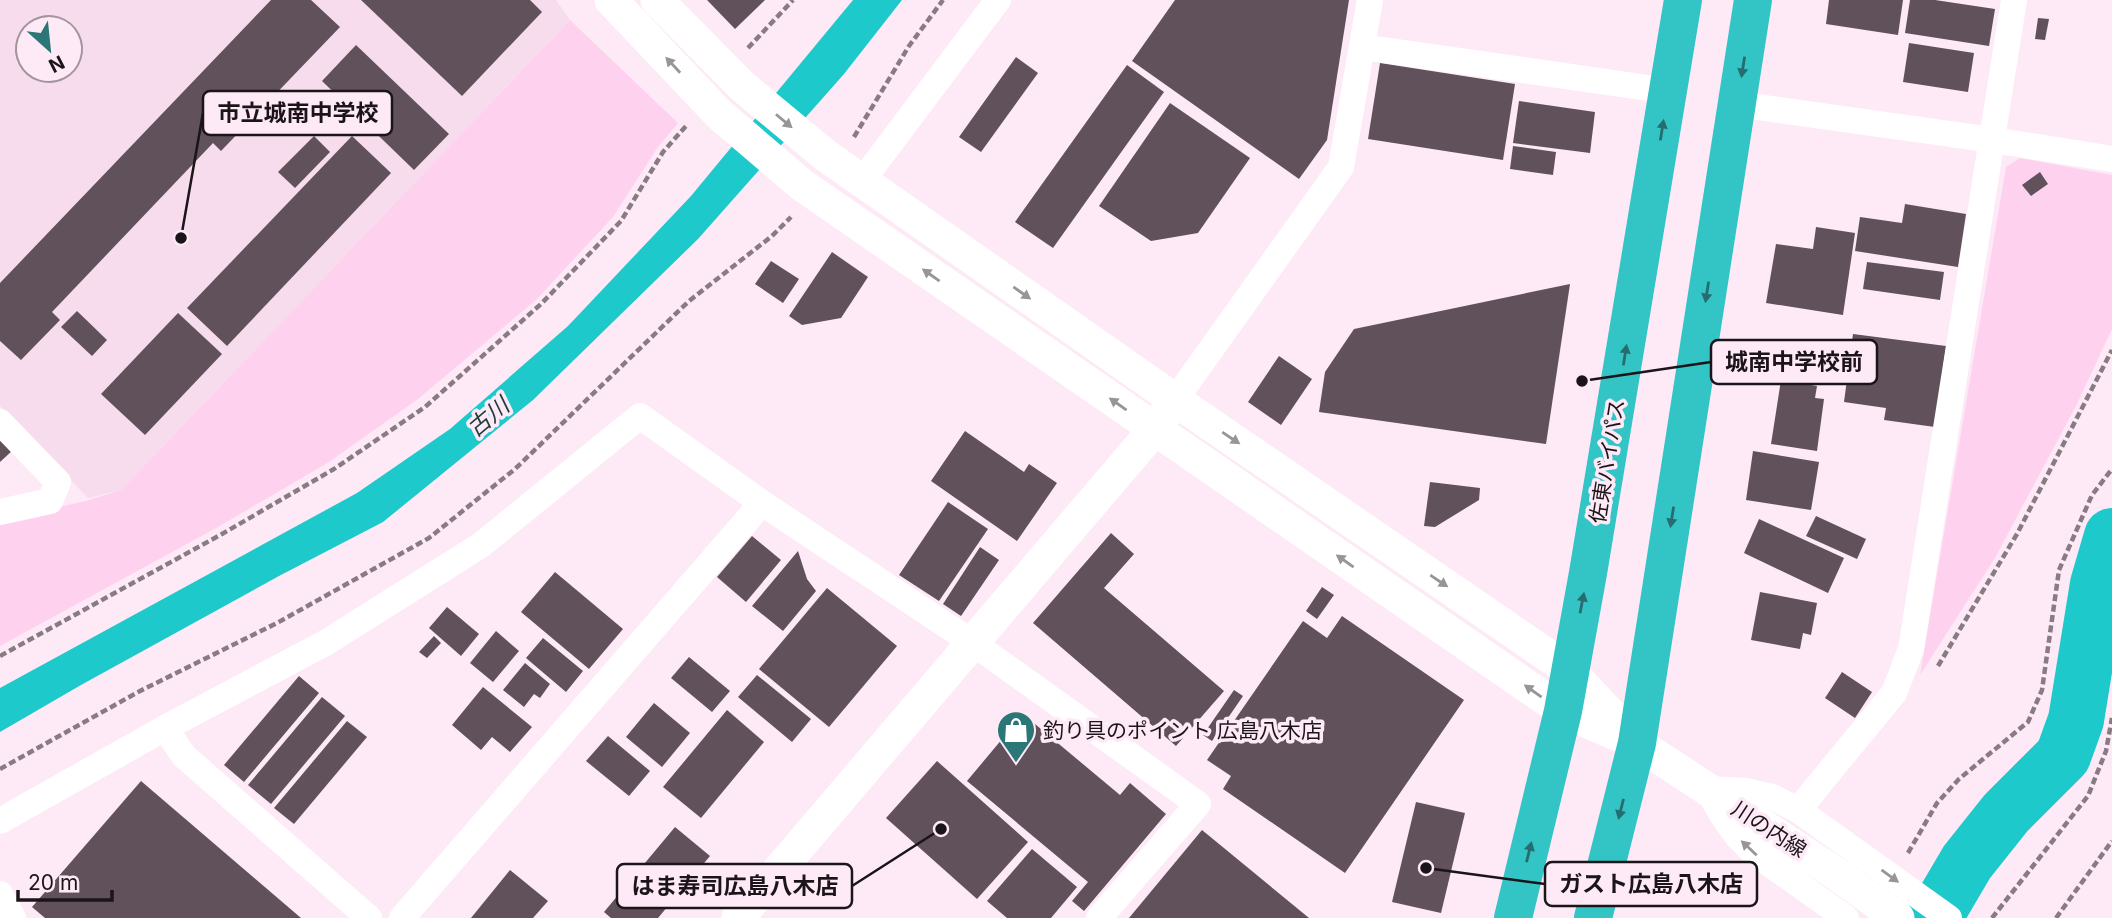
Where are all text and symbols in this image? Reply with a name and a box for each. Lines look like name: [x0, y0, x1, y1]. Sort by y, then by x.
north arrow: [14, 14, 84, 84]
text: N: [45, 50, 68, 77]
one-way arrow: [665, 56, 681, 74]
one-way arrow: [1737, 57, 1748, 79]
callout: 市立城南中学校: [203, 91, 392, 135]
text: 市立城南中学校: [218, 99, 379, 127]
one-way arrow: [774, 113, 792, 128]
one-way arrow: [1657, 119, 1668, 141]
one-way arrow: [922, 268, 940, 282]
one-way arrow: [1702, 281, 1713, 303]
one-way arrow: [1013, 286, 1031, 300]
callout: 城南中学校前: [1711, 340, 1877, 384]
one-way arrow: [1620, 344, 1631, 366]
text: 城南中学校前: [1725, 348, 1863, 376]
water label: 古川: [461, 390, 517, 443]
one-way arrow: [1109, 397, 1127, 411]
street label: 佐東バイパス: [1585, 397, 1629, 525]
one-way arrow: [1222, 431, 1240, 445]
one-way arrow: [1666, 506, 1677, 528]
one-way arrow: [1336, 554, 1354, 568]
one-way arrow: [1430, 574, 1448, 588]
one-way arrow: [1577, 592, 1588, 614]
one-way arrow: [1524, 684, 1542, 698]
shop icon: 釣り具のポイント 広島八木店: [995, 709, 1037, 764]
place label: 釣り具のポイント 広島八木店: [1043, 718, 1322, 743]
street label: 川の内線: [1727, 796, 1811, 862]
one-way arrow: [1615, 798, 1626, 820]
one-way arrow: [1741, 840, 1758, 856]
one-way arrow: [1524, 841, 1535, 863]
scale bar: [18, 858, 112, 902]
callout: ガスト広島八木店: [1545, 862, 1757, 906]
callout: はま寿司広島八木店: [617, 864, 852, 908]
one-way arrow: [1881, 869, 1899, 883]
text: 20 m: [28, 870, 78, 895]
text: ガスト広島八木店: [1559, 870, 1743, 898]
text: はま寿司広島八木店: [632, 872, 839, 900]

